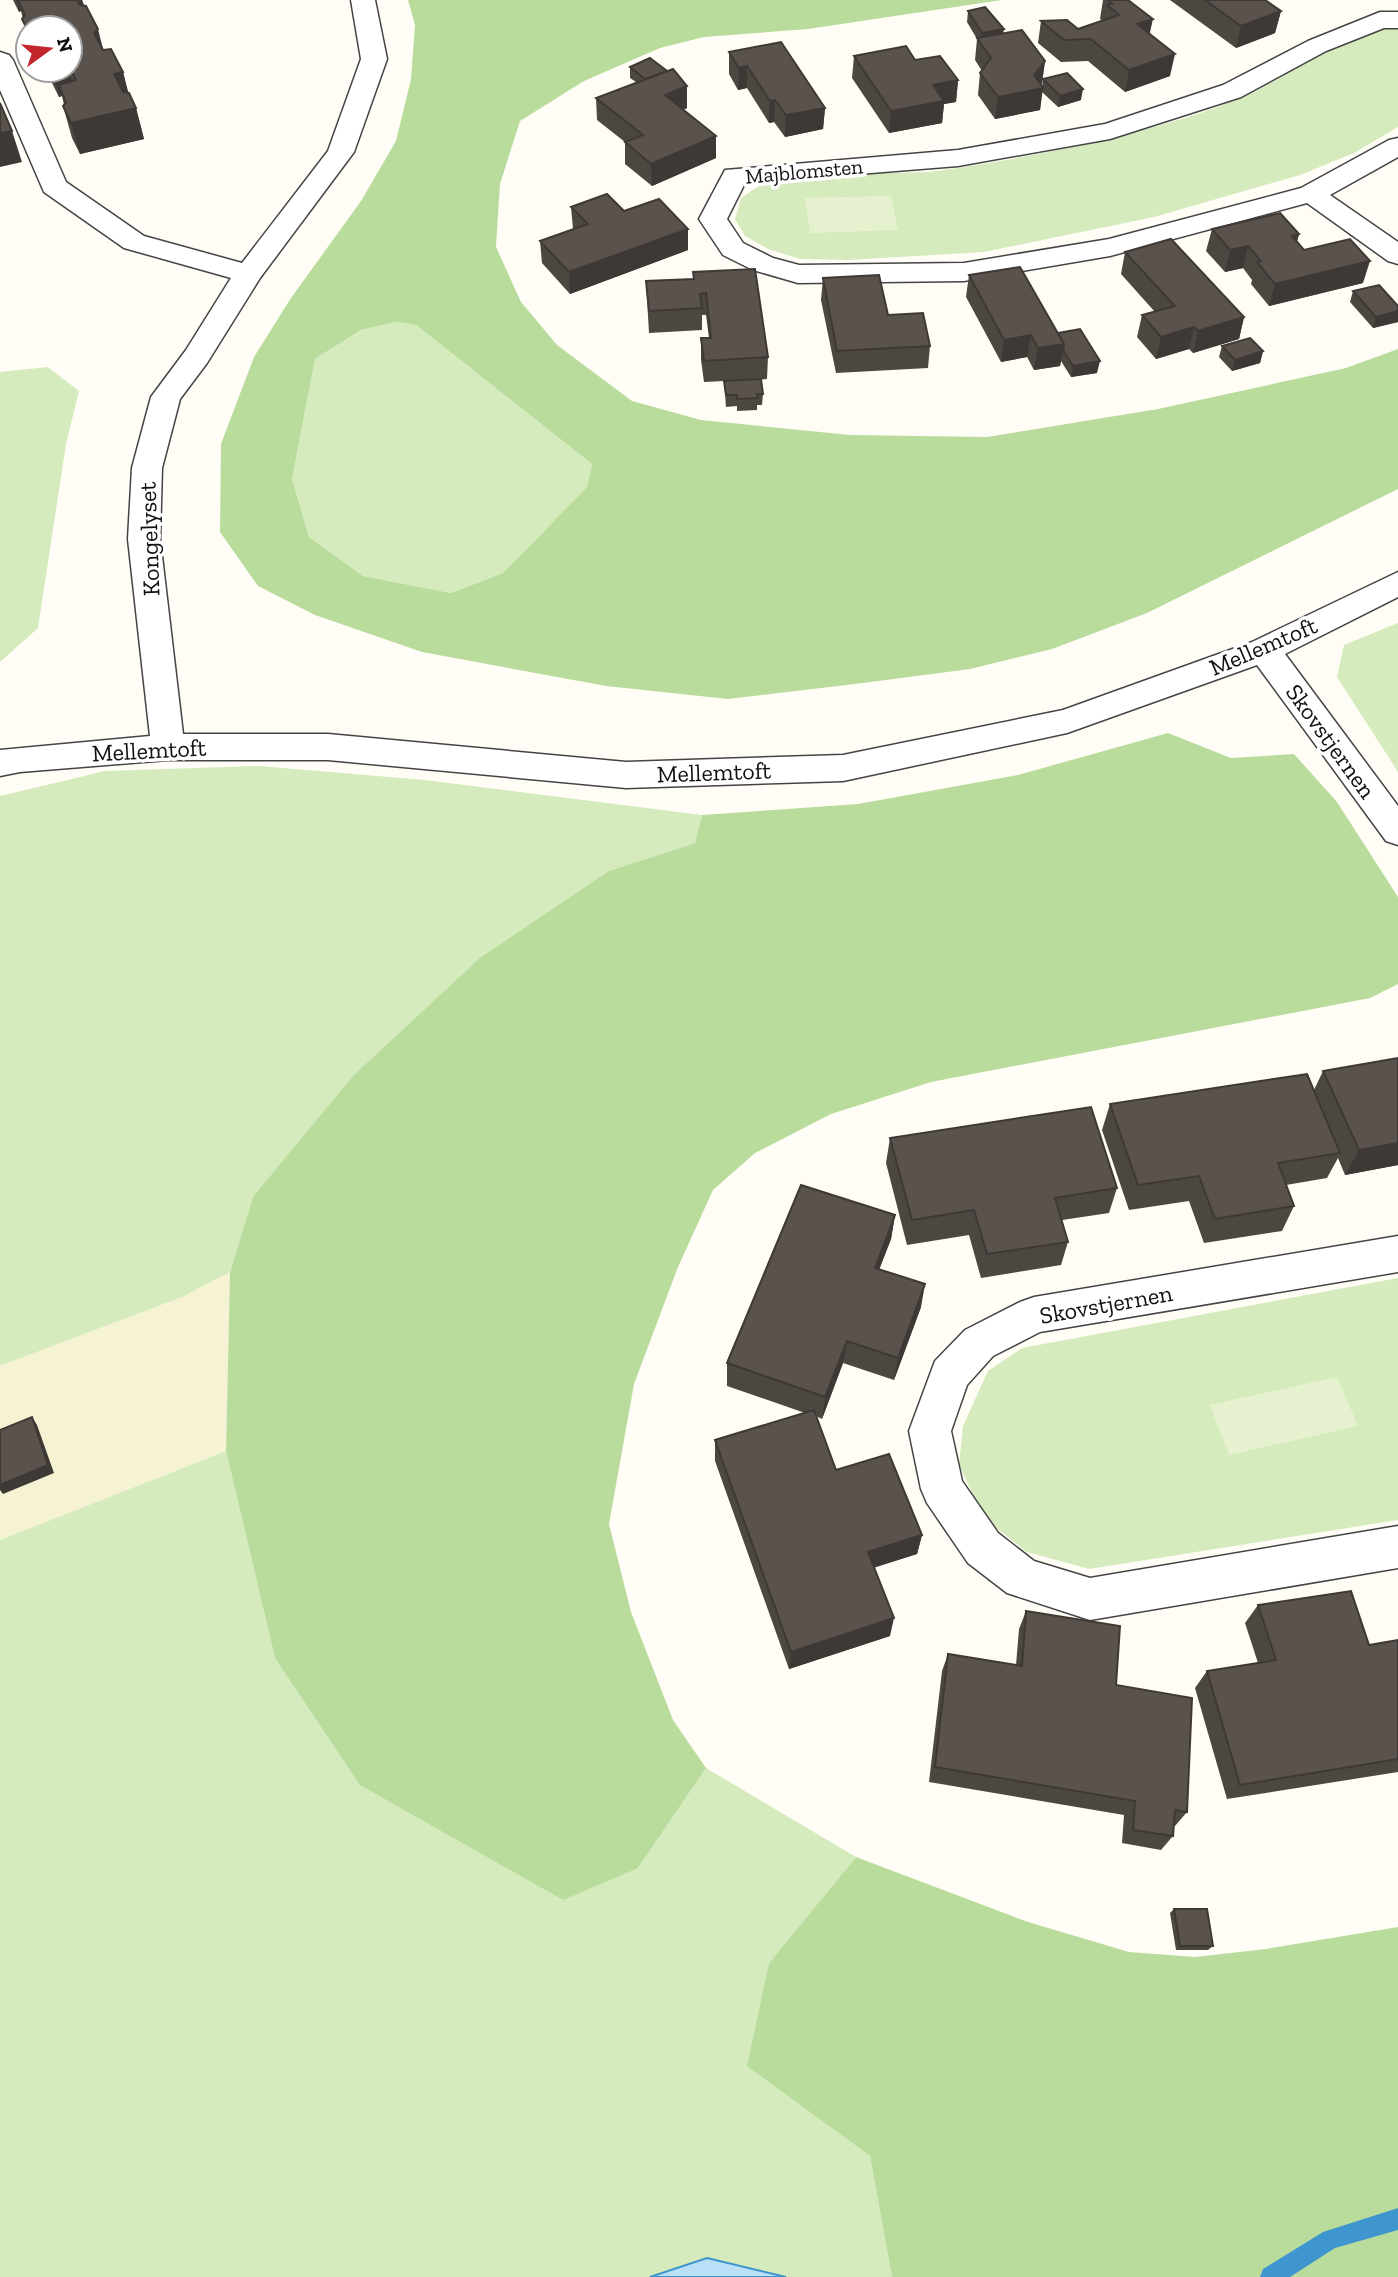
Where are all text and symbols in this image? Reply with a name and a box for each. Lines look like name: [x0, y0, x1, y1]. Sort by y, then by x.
north arrow: [14, 14, 84, 84]
text: N: [52, 35, 78, 55]
street label: Majblomsten: [744, 153, 864, 190]
street label: Kongelyset: [133, 481, 165, 597]
street label: Mellemtoft: [1205, 610, 1321, 682]
street label: Skovstjernen: [1280, 678, 1382, 804]
street label: Mellemtoft: [91, 733, 207, 767]
street label: Mellemtoft: [656, 756, 772, 788]
street label: Skovstjernen: [1037, 1278, 1175, 1330]

